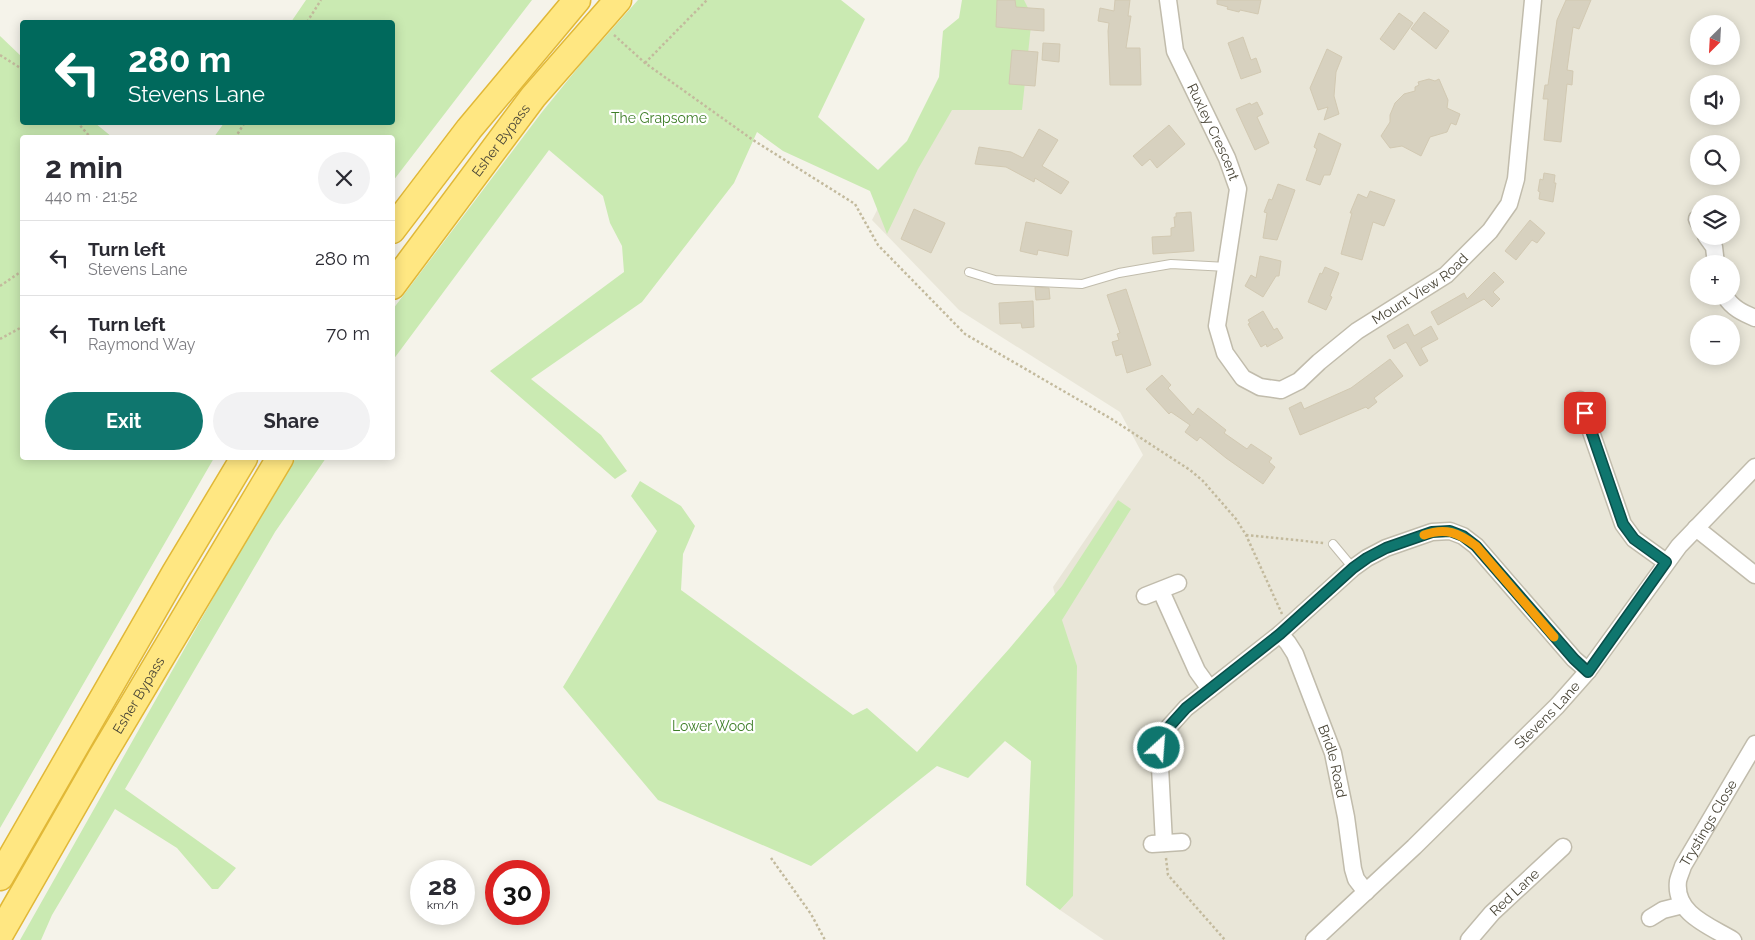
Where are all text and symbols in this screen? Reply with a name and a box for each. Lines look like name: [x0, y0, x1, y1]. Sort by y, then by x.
north arrow: [1690, 15, 1740, 65]
map controls: [1690, 15, 1740, 365]
text: 280 m: [128, 39, 231, 80]
icon: left: [45, 40, 110, 105]
button: sound: [1690, 75, 1740, 125]
text: Stevens Lane: [128, 81, 265, 107]
street label: Ruxley Crescent: [1184, 81, 1242, 183]
street label: Esher Bypass: [469, 100, 533, 180]
park label: The Grapsome: [611, 110, 707, 126]
button: search: [1690, 135, 1740, 185]
text: 2 min: [45, 150, 123, 185]
button: close: [318, 152, 370, 204]
text: 440 m · 21:52: [45, 187, 137, 206]
button: layers: [1690, 195, 1740, 245]
text: Turn left: [88, 238, 165, 260]
icon: left: [45, 244, 73, 272]
text: 280 m: [315, 247, 370, 269]
street label: Mount View Road: [1369, 250, 1471, 328]
button: +: [1690, 255, 1740, 305]
text: Stevens Lane: [88, 260, 188, 279]
text: Turn left: [88, 313, 165, 335]
button: −: [1690, 315, 1740, 365]
icon: left: [45, 319, 73, 347]
text: 70 m: [326, 322, 370, 344]
text: Raymond Way: [88, 335, 196, 354]
button: Exit: [45, 392, 203, 450]
button: Share: [213, 392, 370, 450]
pin: [1564, 392, 1606, 434]
icon: arrive: [1571, 399, 1599, 427]
street label: Esher Bypass: [109, 654, 168, 736]
street label: Stevens Lane: [1511, 678, 1583, 752]
park label: Lower Wood: [672, 718, 754, 734]
position arrow: [1132, 721, 1184, 773]
street label: Bridle Road: [1315, 722, 1350, 799]
street label: Trystings Close: [1677, 777, 1740, 869]
speed limit sign: 30: [485, 860, 550, 925]
street label: Red Lane: [1486, 865, 1542, 919]
text: 28: [428, 871, 457, 901]
text: km/h: [427, 898, 458, 912]

